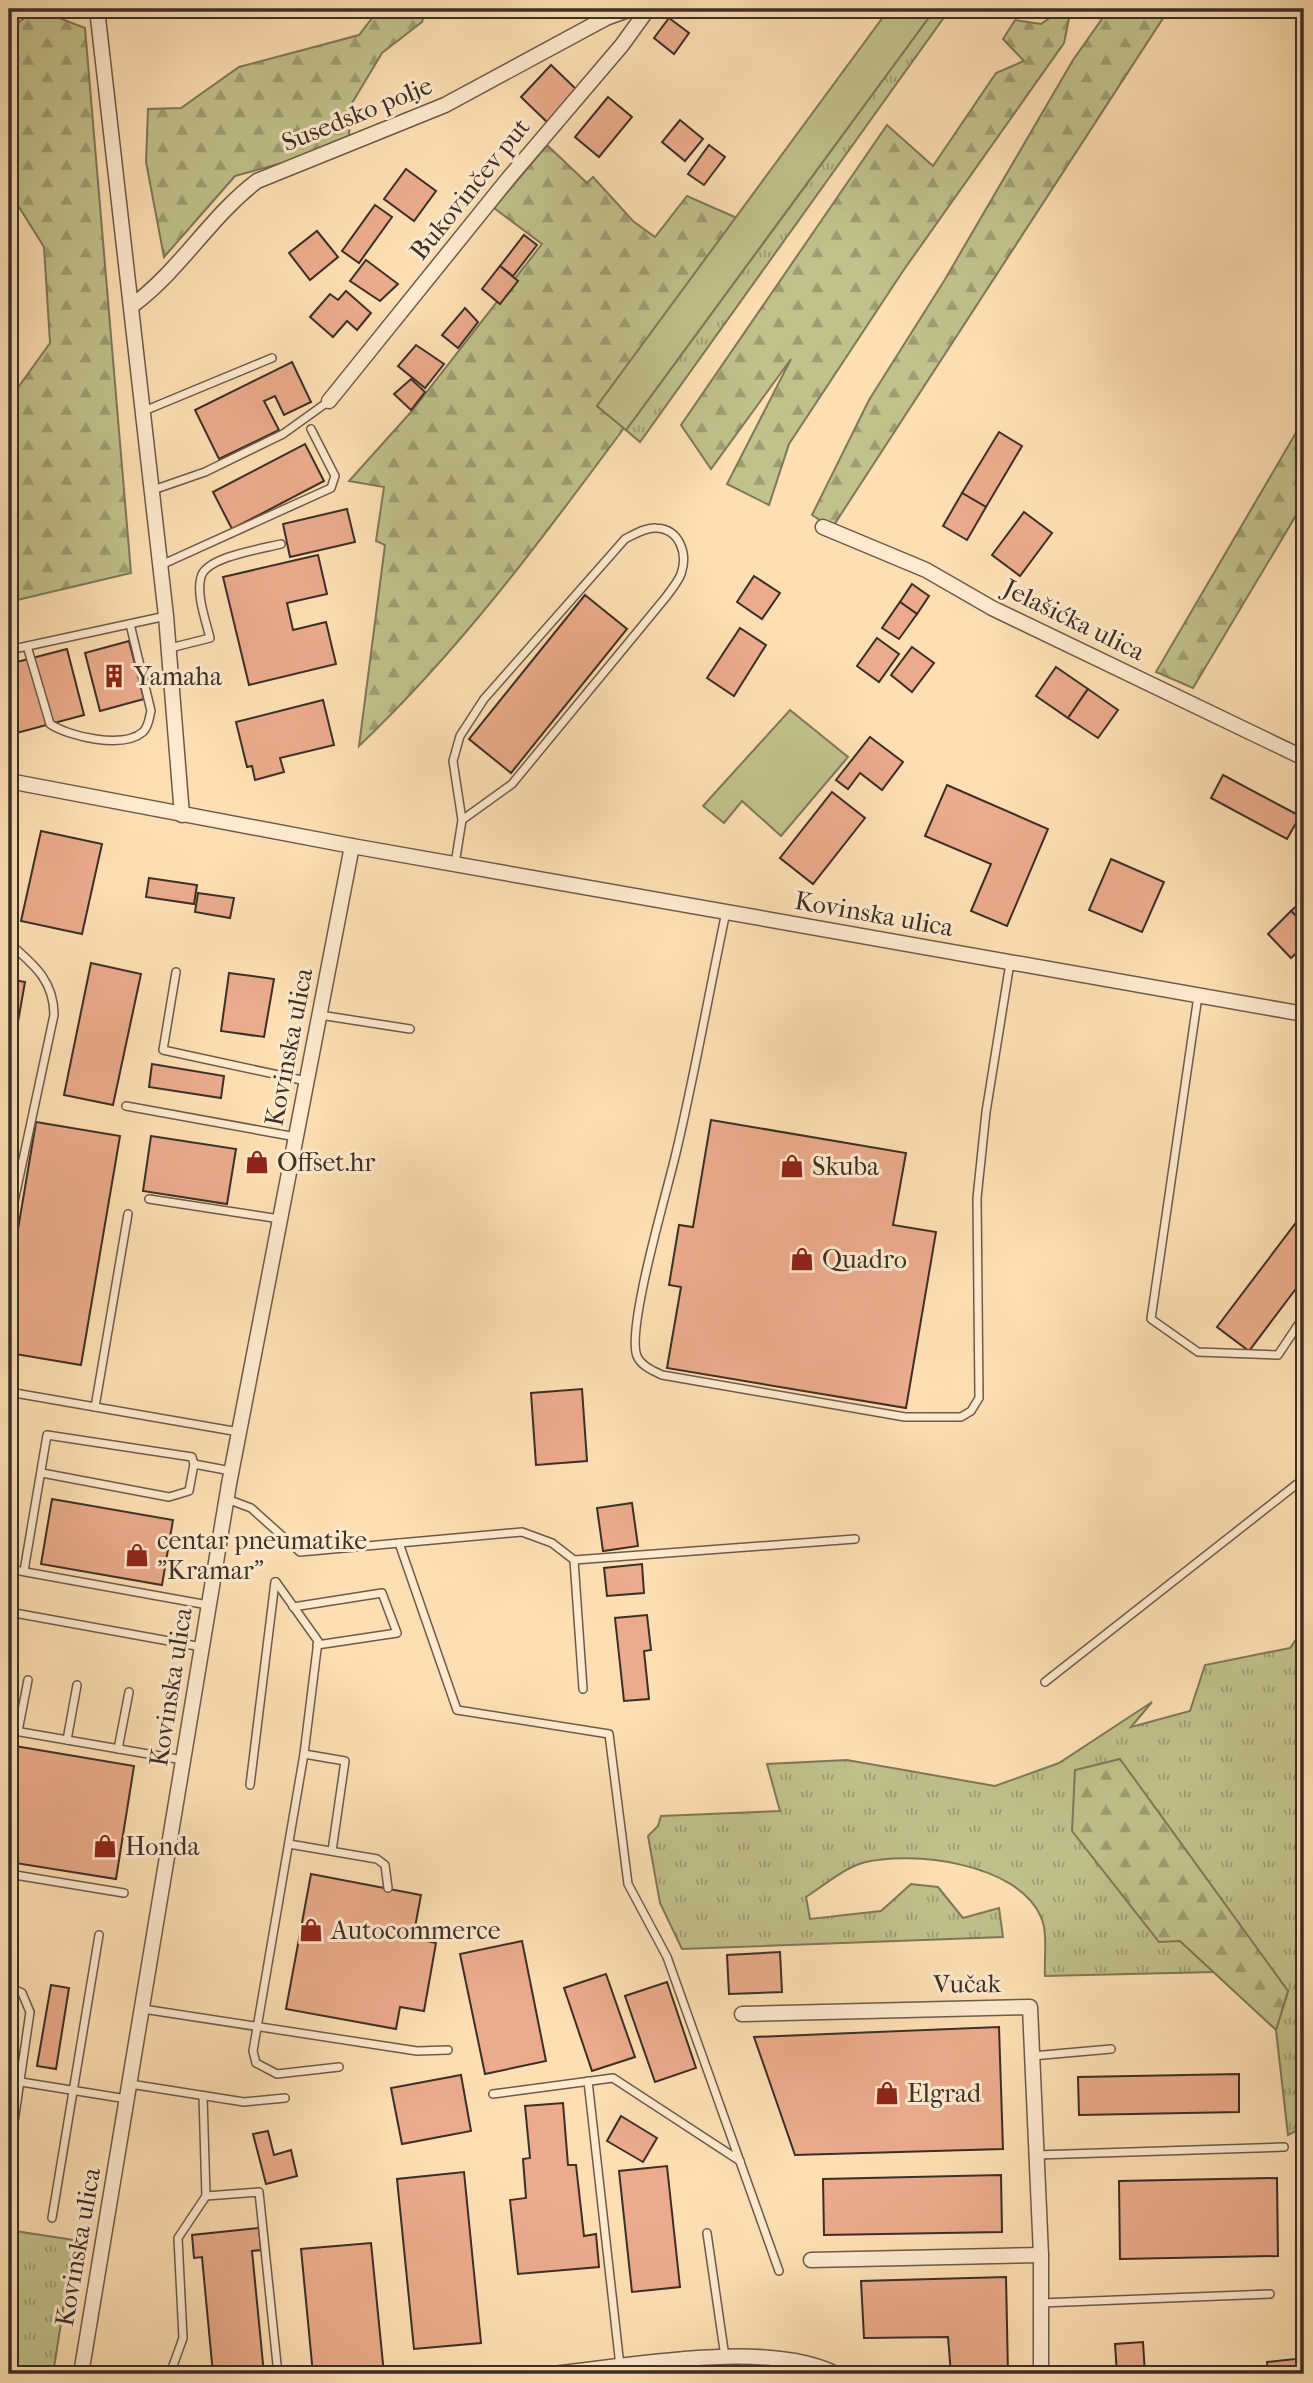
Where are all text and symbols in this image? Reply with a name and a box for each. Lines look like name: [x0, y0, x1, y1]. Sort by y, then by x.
street label: Susedsko polje: [277, 70, 437, 158]
street label: Bukovinčev put: [403, 111, 537, 266]
street label: Jelašićka ulica: [996, 572, 1151, 668]
place label: Yamaha: [133, 661, 223, 692]
building icon: Yamaha: [100, 662, 128, 690]
street label: Kovinska ulica: [792, 885, 957, 943]
street label: Kovinska ulica: [258, 964, 320, 1129]
place label: Offset.hr: [277, 1147, 375, 1178]
shop icon: Offset.hr: [243, 1148, 271, 1176]
place label: Skuba: [812, 1151, 880, 1182]
shop icon: Skuba: [778, 1152, 806, 1180]
place label: Quadro: [822, 1244, 907, 1275]
shop icon: Quadro: [788, 1245, 816, 1273]
place label: centar pneumatike "Kramar": [157, 1525, 367, 1586]
shop icon: centar pneumatike "Kramar": [123, 1541, 151, 1569]
street label: Kovinska ulica: [143, 1604, 199, 1769]
place label: Honda: [125, 1831, 200, 1862]
shop icon: Honda: [91, 1832, 119, 1860]
place label: Autocommerce: [330, 1915, 501, 1946]
shop icon: Autocommerce: [297, 1916, 325, 1944]
street label: Vučak: [932, 1968, 1002, 2000]
place label: Elgrad: [907, 2078, 982, 2109]
shop icon: Elgrad: [873, 2079, 901, 2107]
street label: Kovinska ulica: [49, 2164, 107, 2329]

